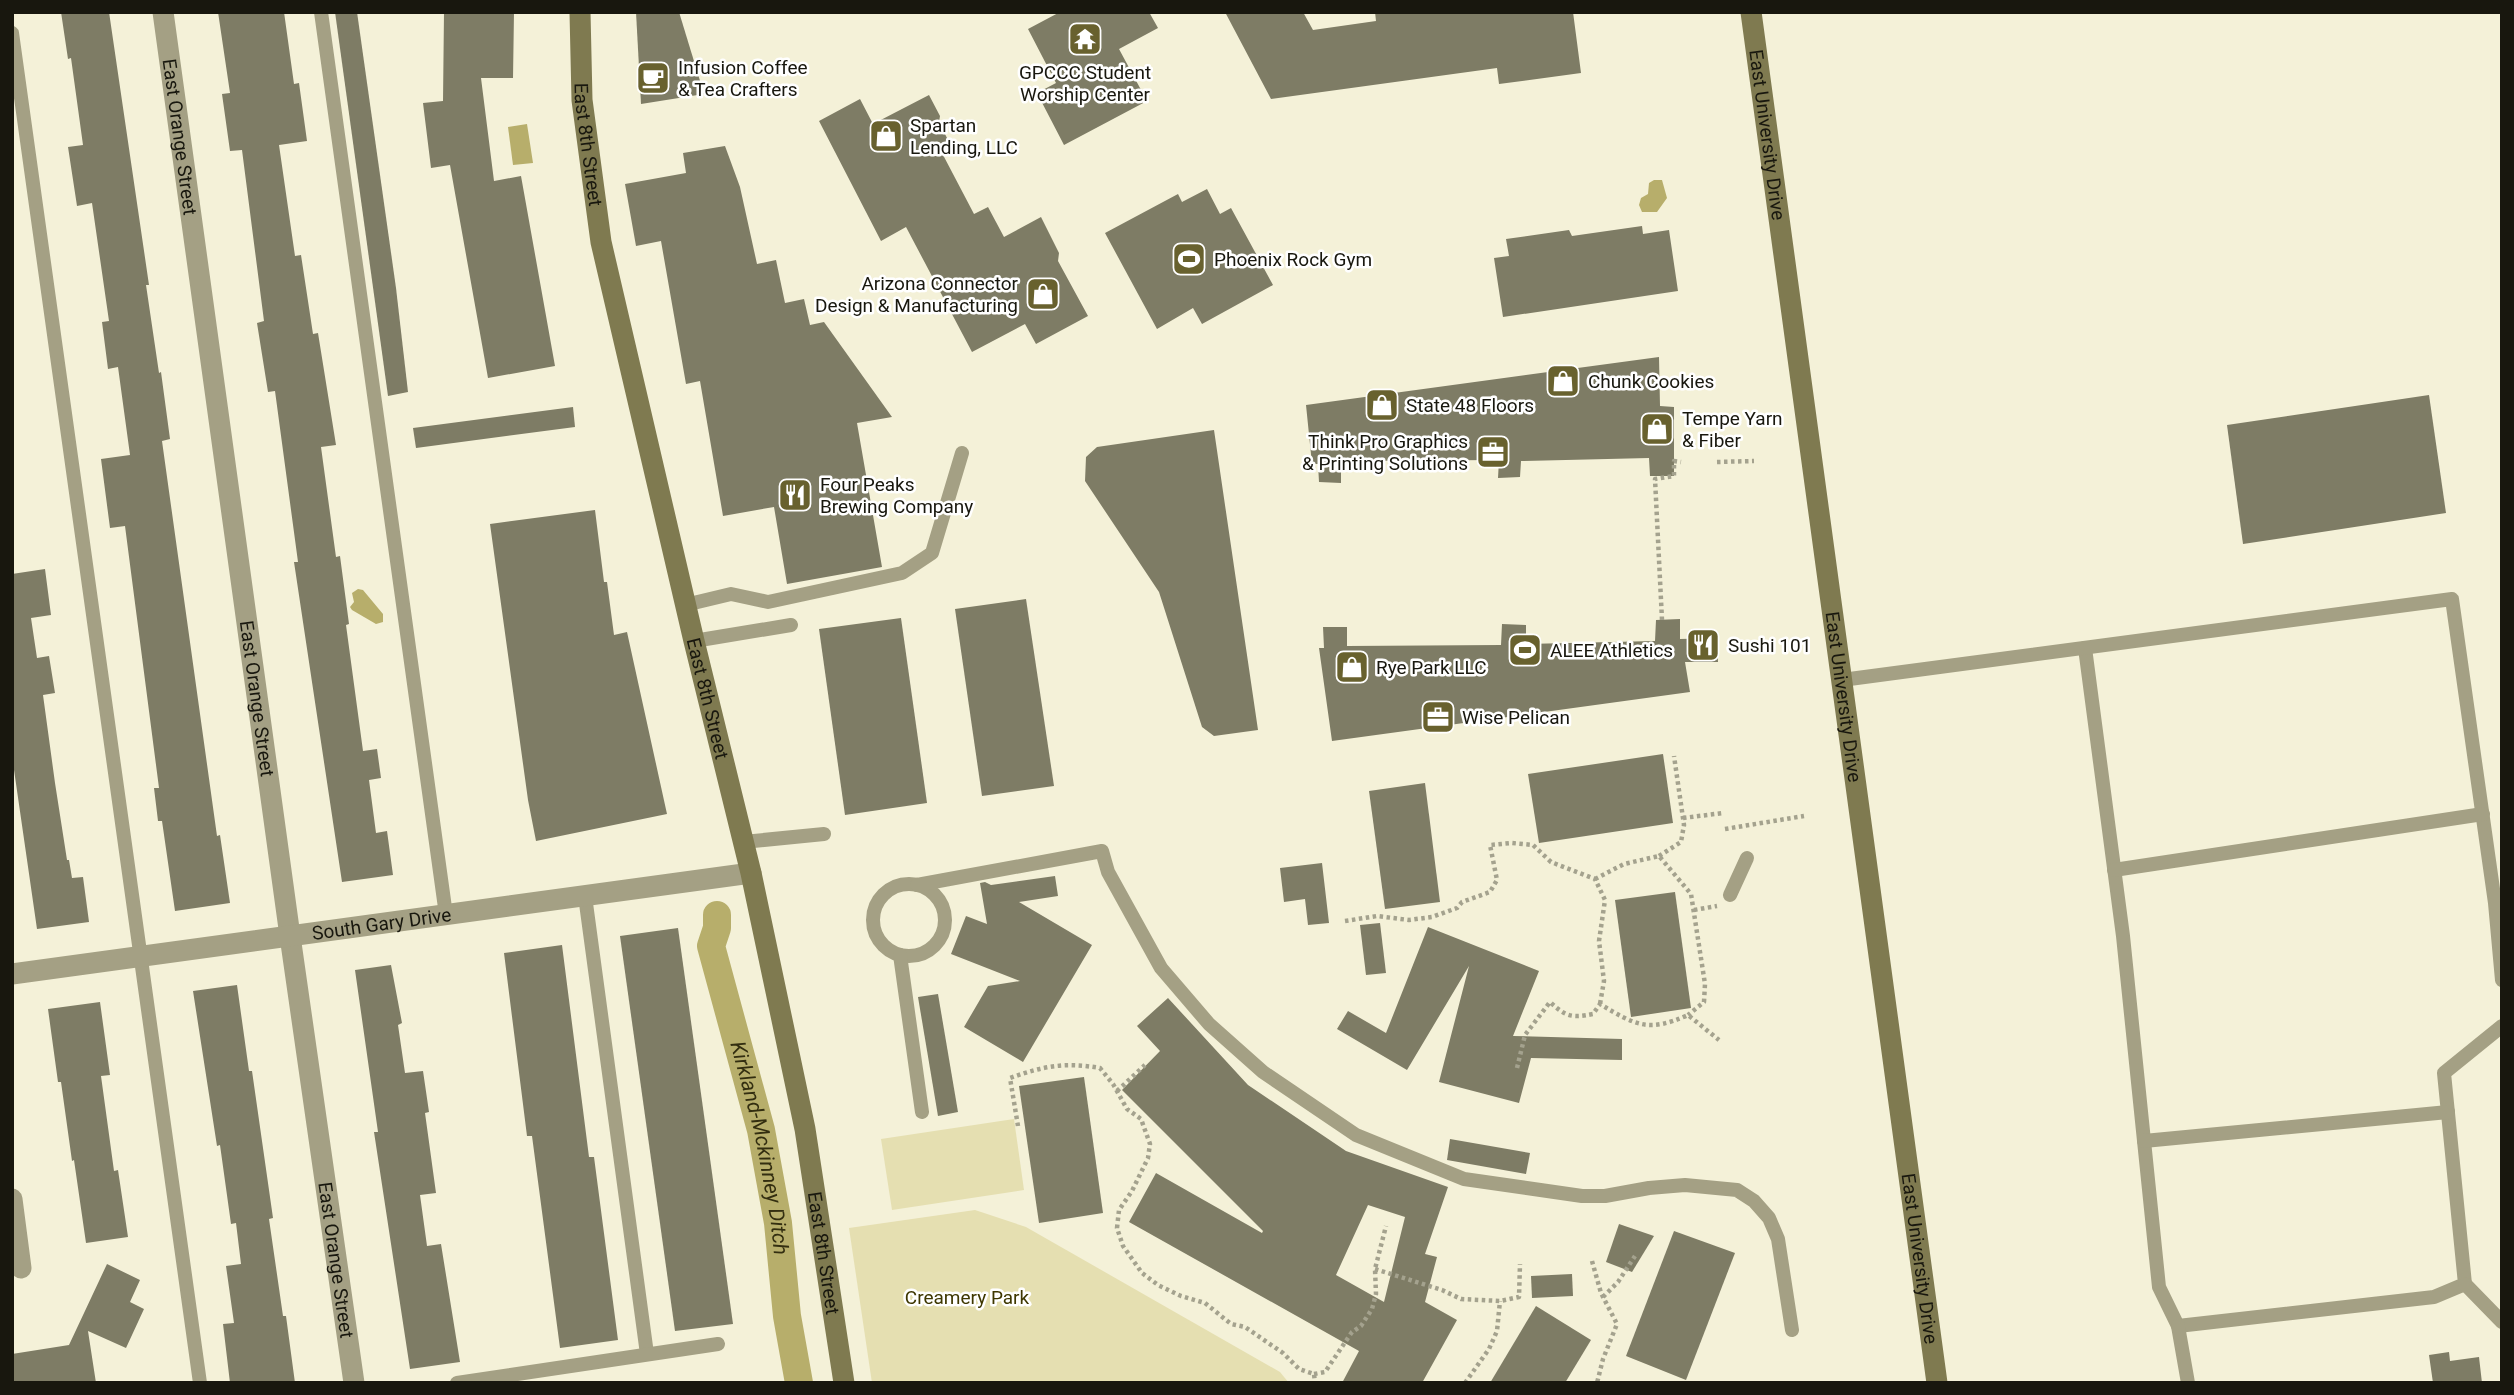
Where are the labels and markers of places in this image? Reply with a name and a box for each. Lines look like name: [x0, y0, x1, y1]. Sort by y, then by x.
temple icon: GPCCC Student Worship Center: [1066, 20, 1104, 58]
place label: Infusion Coffee & Tea Crafters: [678, 56, 808, 101]
cafe icon: Infusion Coffee & Tea Crafters: [634, 59, 672, 97]
place label: GPCCC Student Worship Center: [1019, 61, 1151, 106]
place label: Spartan Lending, LLC: [910, 114, 1018, 159]
shop icon: Spartan Lending, LLC: [867, 117, 905, 155]
sports icon: Phoenix Rock Gym: [1170, 240, 1208, 278]
place label: Phoenix Rock Gym: [1214, 248, 1372, 271]
place label: Arizona Connector Design & Manufacturing: [815, 272, 1019, 317]
shop icon: Arizona Connector Design & Manufacturing: [1024, 275, 1062, 313]
shop icon: Chunk Cookies: [1544, 362, 1582, 400]
place label: Chunk Cookies: [1588, 370, 1714, 393]
shop icon: State 48 Floors: [1363, 386, 1401, 424]
place label: State 48 Floors: [1406, 394, 1534, 417]
place label: Tempe Yarn & Fiber: [1682, 407, 1783, 452]
shop icon: Tempe Yarn & Fiber: [1638, 410, 1676, 448]
place label: Think Pro Graphics & Printing Solutions: [1302, 430, 1468, 475]
office icon: Think Pro Graphics & Printing Solutions: [1474, 433, 1512, 471]
place label: Four Peaks Brewing Company: [820, 473, 973, 518]
restaurant icon: Four Peaks Brewing Company: [776, 476, 814, 514]
restaurant icon: Sushi 101: [1684, 626, 1722, 664]
sports icon: ALEE Athletics: [1506, 631, 1544, 669]
place label: Sushi 101: [1728, 634, 1811, 657]
place label: ALEE Athletics: [1550, 639, 1673, 662]
shop icon: Rye Park LLC: [1333, 648, 1371, 686]
place label: Rye Park LLC: [1376, 656, 1487, 679]
office icon: Wise Pelican: [1419, 698, 1457, 736]
place label: Wise Pelican: [1462, 706, 1570, 729]

